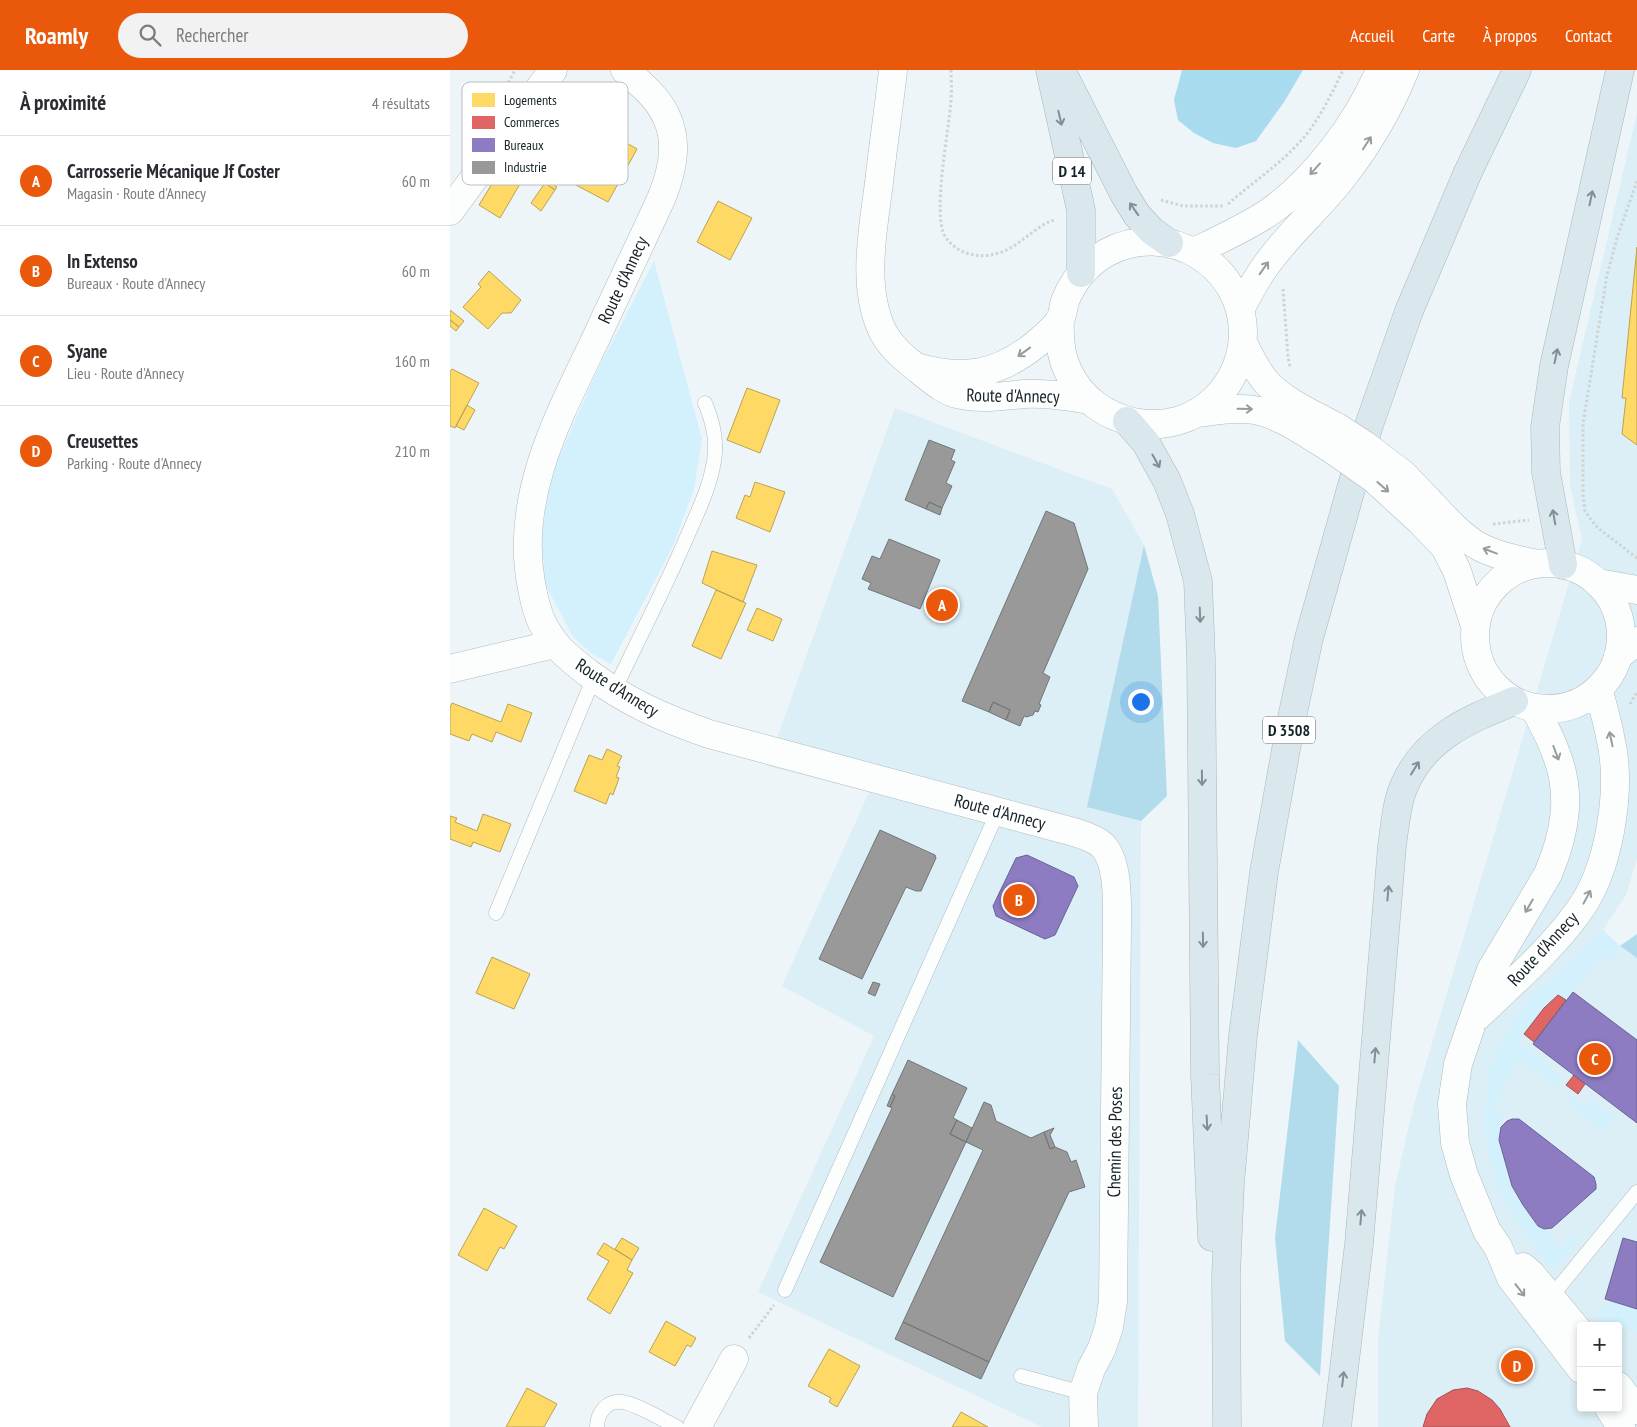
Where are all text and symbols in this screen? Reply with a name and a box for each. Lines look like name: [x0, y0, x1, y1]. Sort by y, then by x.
search box: [118, 13, 468, 58]
text: Roamly: [25, 20, 88, 51]
icon: search: [136, 21, 164, 49]
text: Rechercher: [176, 23, 249, 47]
text: Accueil: [1350, 24, 1394, 47]
text: Carte: [1422, 24, 1455, 47]
text: À propos: [1483, 24, 1537, 47]
text: Contact: [1565, 24, 1612, 47]
legend: [462, 82, 628, 185]
text: À proximité: [20, 89, 106, 116]
text: Logements: [504, 91, 557, 109]
text: 4 résultats: [372, 93, 430, 113]
one-way arrow: [1056, 109, 1065, 125]
text: Commerces: [504, 113, 559, 131]
text: Bureaux: [504, 136, 544, 154]
one-way arrow: [1362, 136, 1373, 150]
text: Industrie: [504, 158, 547, 176]
road number: D 14: [1053, 158, 1091, 184]
text: Carrosserie Mécanique Jf Coster: [67, 159, 280, 183]
one-way arrow: [1310, 163, 1321, 176]
text: A: [32, 171, 40, 191]
text: 60 m: [402, 171, 430, 191]
text: Magasin · Route d'Annecy: [67, 183, 206, 203]
one-way arrow: [1587, 190, 1596, 206]
one-way arrow: [1129, 203, 1139, 217]
street label: Route d'Annecy: [592, 232, 653, 327]
text: In Extenso: [67, 249, 138, 273]
text: B: [32, 261, 40, 281]
text: 60 m: [402, 261, 430, 281]
one-way arrow: [1259, 261, 1269, 275]
text: Bureaux · Route d'Annecy: [67, 273, 205, 293]
text: Syane: [67, 339, 107, 363]
one-way arrow: [1018, 347, 1032, 357]
one-way arrow: [1552, 349, 1561, 365]
text: C: [32, 351, 40, 371]
text: 160 m: [395, 351, 430, 371]
text: Lieu · Route d'Annecy: [67, 363, 184, 383]
street label: Route d'Annecy: [966, 383, 1060, 408]
one-way arrow: [1236, 405, 1252, 414]
text: Creusettes: [67, 429, 138, 453]
text: D: [32, 441, 40, 461]
text: 210 m: [395, 441, 430, 461]
text: Parking · Route d'Annecy: [67, 453, 201, 473]
one-way arrow: [1151, 453, 1161, 468]
one-way arrow: [1377, 481, 1390, 493]
one-way arrow: [1549, 510, 1559, 526]
one-way arrow: [1483, 546, 1499, 555]
pin: A: [926, 586, 958, 624]
one-way arrow: [1195, 607, 1205, 623]
street label: Route d'Annecy: [572, 653, 663, 722]
your location: [1128, 689, 1154, 715]
road number: D 3508: [1263, 716, 1315, 744]
one-way arrow: [1605, 732, 1615, 748]
one-way arrow: [1552, 745, 1561, 760]
one-way arrow: [1410, 761, 1420, 775]
one-way arrow: [1197, 769, 1206, 785]
street label: Route d'Annecy: [952, 788, 1048, 835]
pin: B: [1003, 881, 1035, 919]
one-way arrow: [1383, 886, 1393, 902]
one-way arrow: [1583, 890, 1592, 905]
one-way arrow: [1524, 899, 1534, 913]
street label: Route d'Annecy: [1502, 906, 1583, 991]
one-way arrow: [1199, 932, 1208, 948]
pin: C: [1579, 1040, 1611, 1078]
one-way arrow: [1370, 1047, 1379, 1063]
street label: Chemin des Poses: [1102, 1086, 1127, 1198]
one-way arrow: [1202, 1115, 1212, 1131]
one-way arrow: [1356, 1209, 1366, 1225]
one-way arrow: [1515, 1283, 1525, 1297]
map controls: [1577, 1322, 1622, 1412]
button: +: [1577, 1322, 1622, 1367]
pin: D: [1501, 1347, 1533, 1385]
button: −: [1577, 1367, 1622, 1412]
one-way arrow: [1338, 1371, 1348, 1387]

